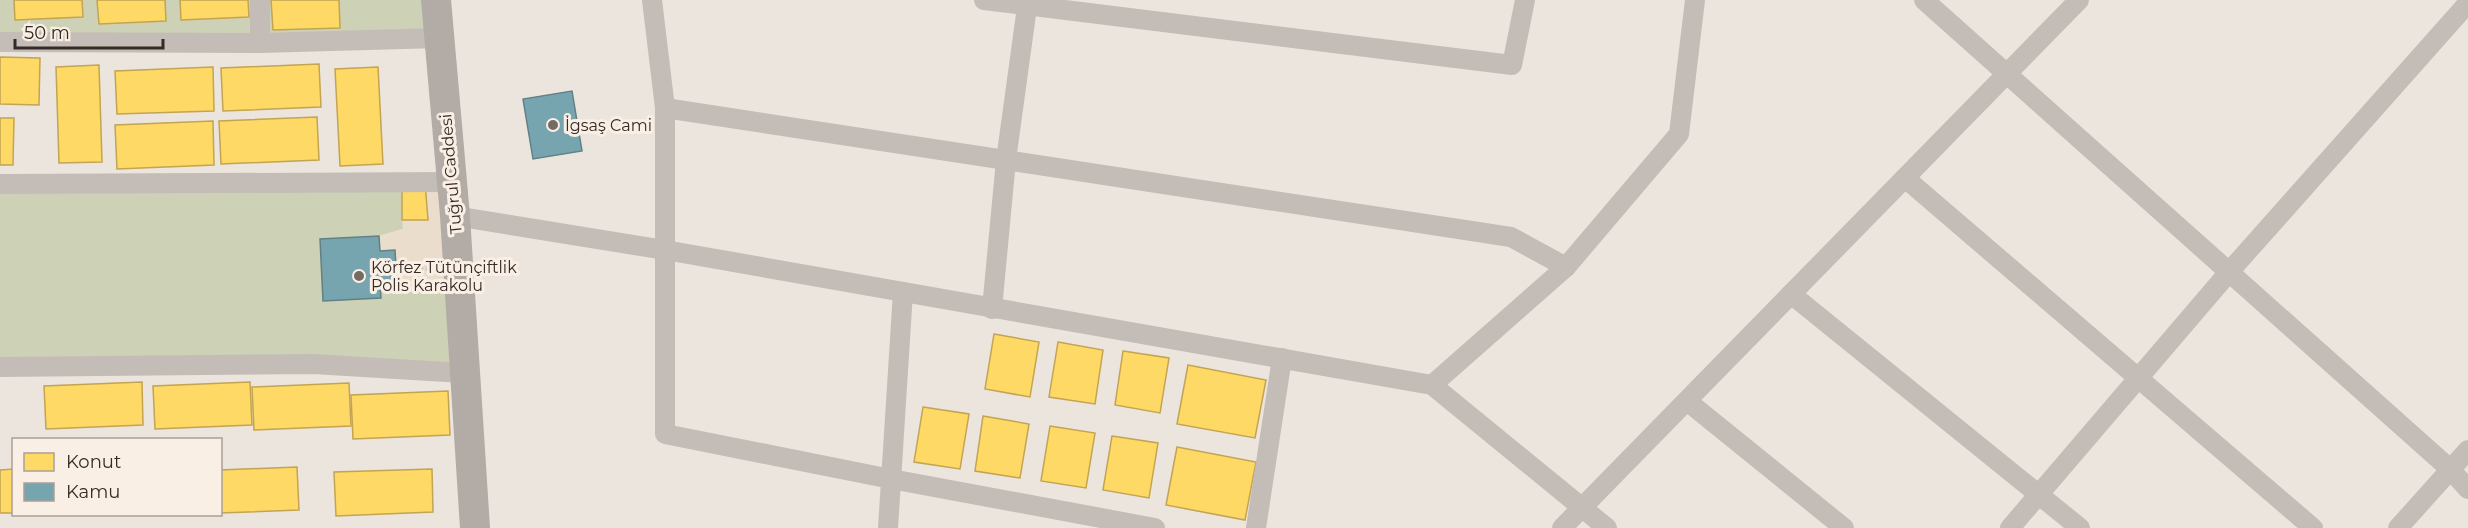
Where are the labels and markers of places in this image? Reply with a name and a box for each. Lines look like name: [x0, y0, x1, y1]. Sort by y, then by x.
place label: İgsaş Cami: [565, 116, 652, 135]
marker: İgsaş Cami: [546, 118, 560, 132]
place label: Körfez Tütünçiftlik Polis Karakolu: [371, 258, 517, 295]
marker: Körfez Tütünçiftlik Polis Karakolu: [352, 269, 366, 283]

